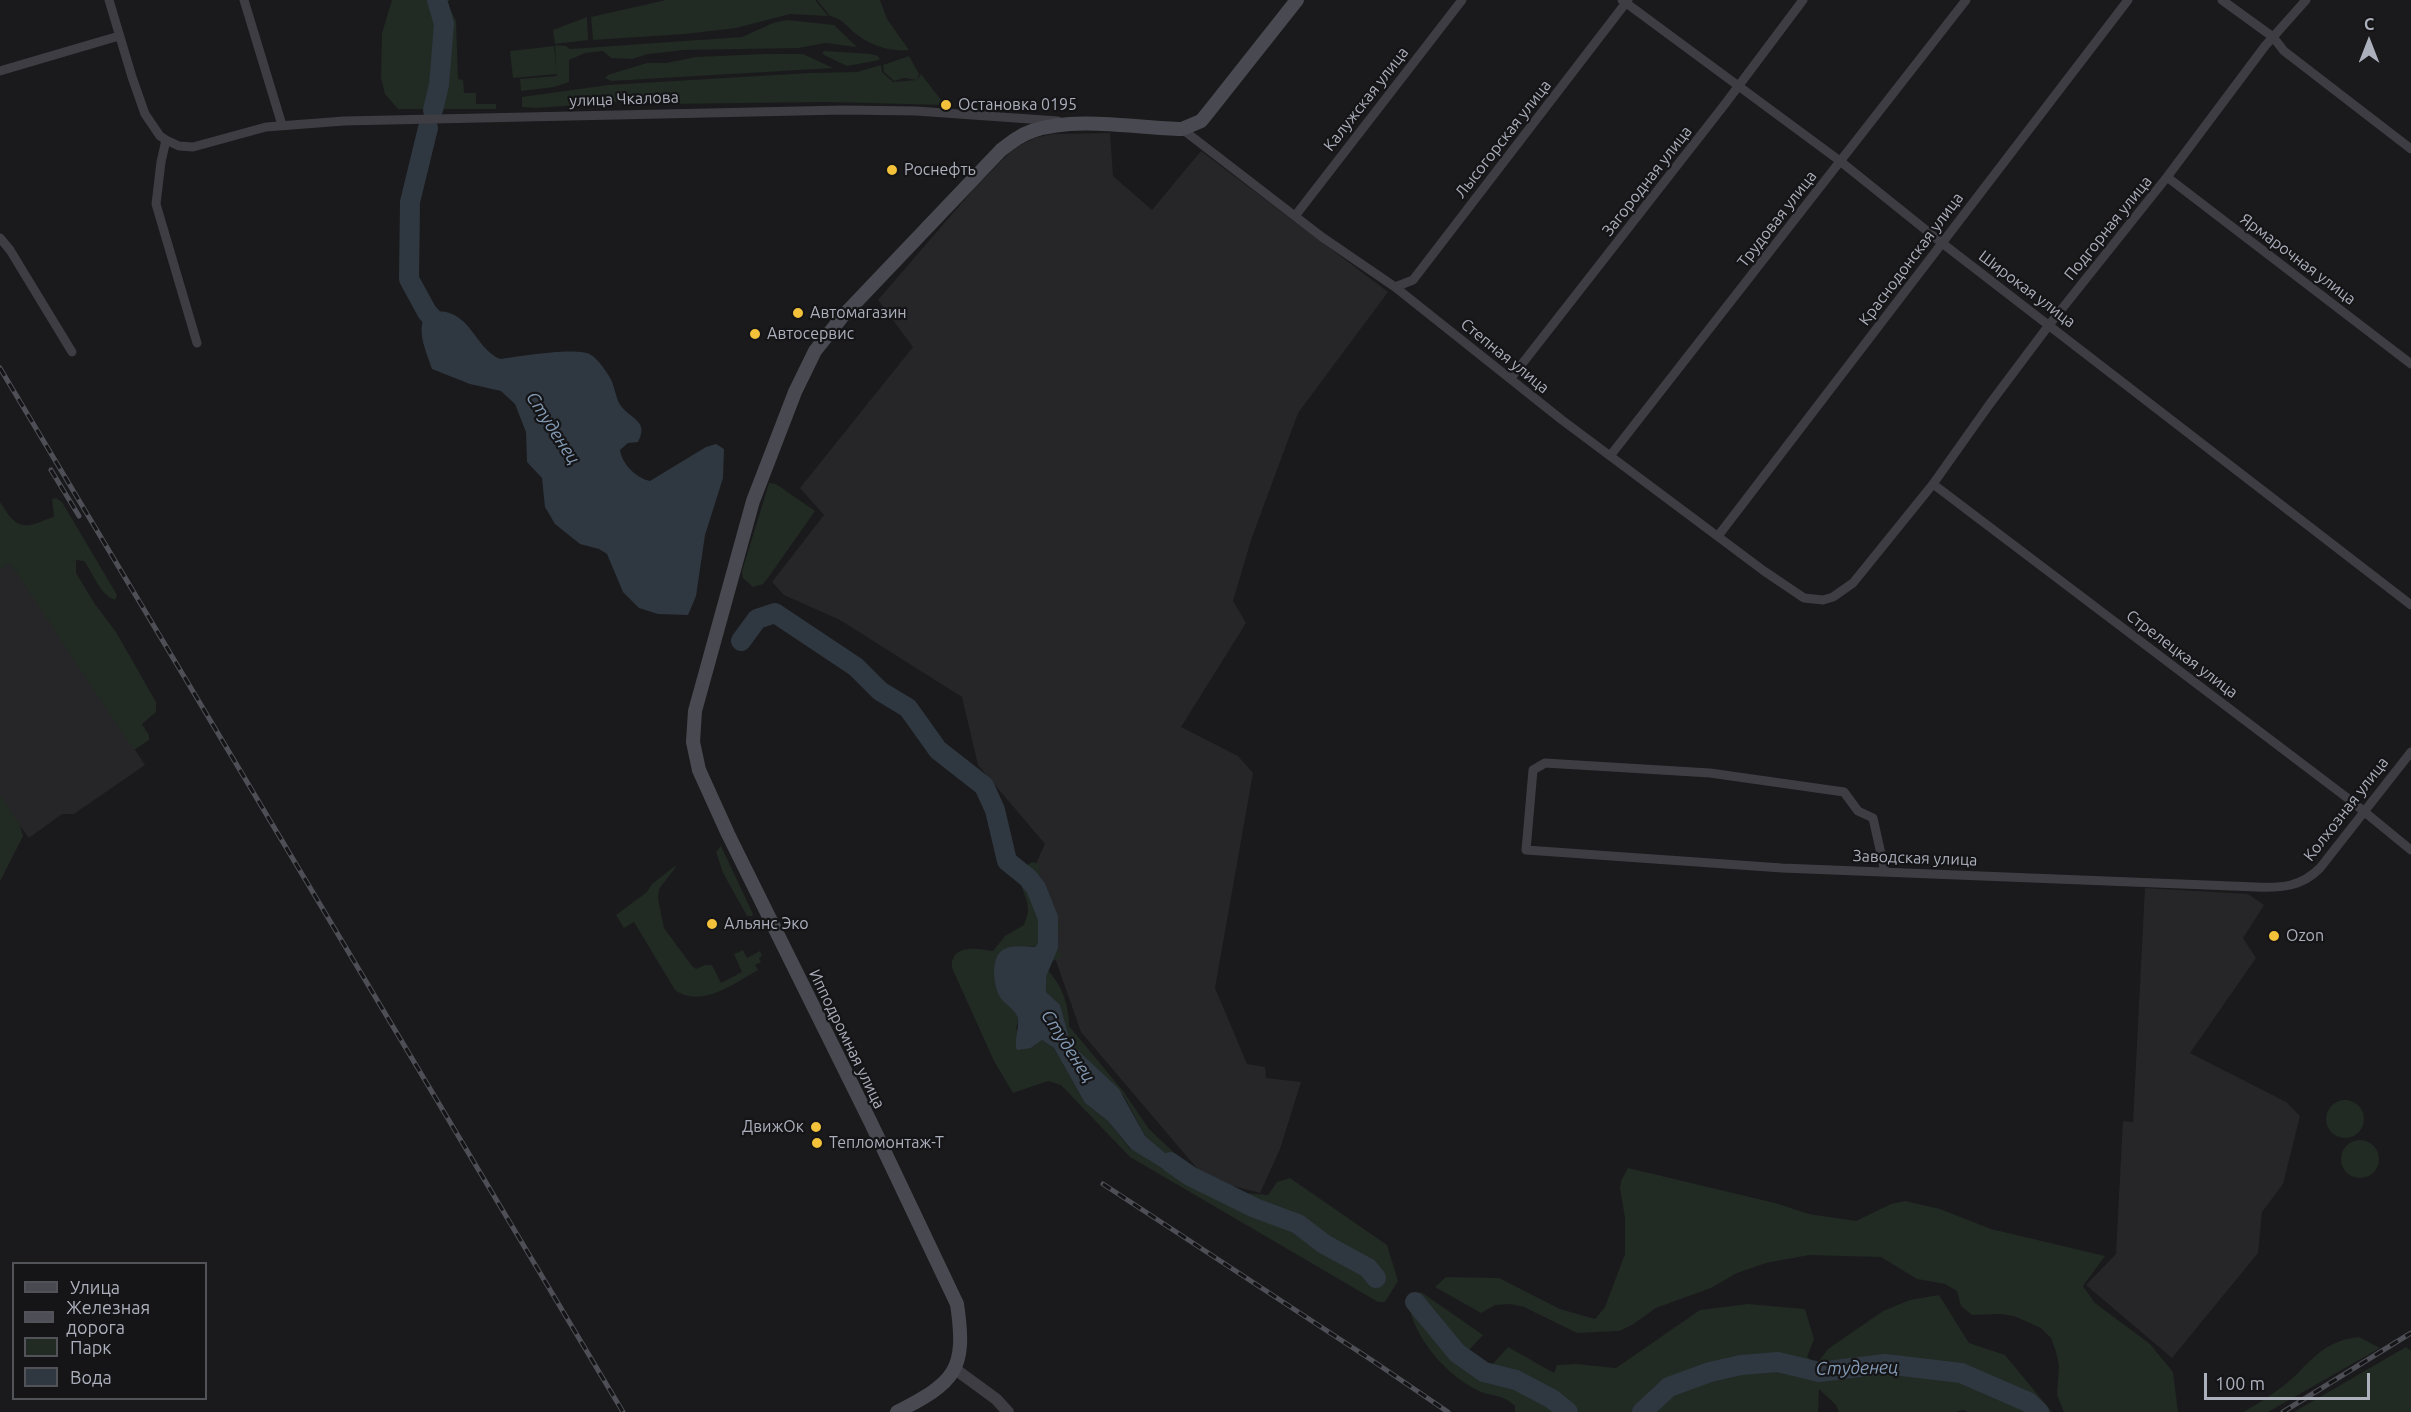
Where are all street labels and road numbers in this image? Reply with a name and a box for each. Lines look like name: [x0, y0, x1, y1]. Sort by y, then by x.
street label: Калужская улица: [1319, 43, 1413, 155]
street label: Лысогорская улица: [1451, 76, 1555, 202]
street label: улица Чкалова: [569, 87, 679, 111]
street label: Загородная улица: [1598, 122, 1696, 240]
street label: Трудовая улица: [1733, 167, 1821, 271]
street label: Подгорная улица: [2060, 172, 2156, 284]
street label: Краснодонская улица: [1855, 189, 1967, 329]
street label: Ярмарочная улица: [2236, 209, 2360, 309]
street label: Широкая улица: [1975, 246, 2079, 332]
street label: Степная улица: [1457, 314, 1553, 398]
street label: Стрелецкая улица: [2122, 606, 2242, 702]
street label: Колхозная улица: [2299, 753, 2393, 865]
street label: Заводская улица: [1852, 846, 1978, 870]
street label: Ипподромная улица: [805, 966, 889, 1112]

